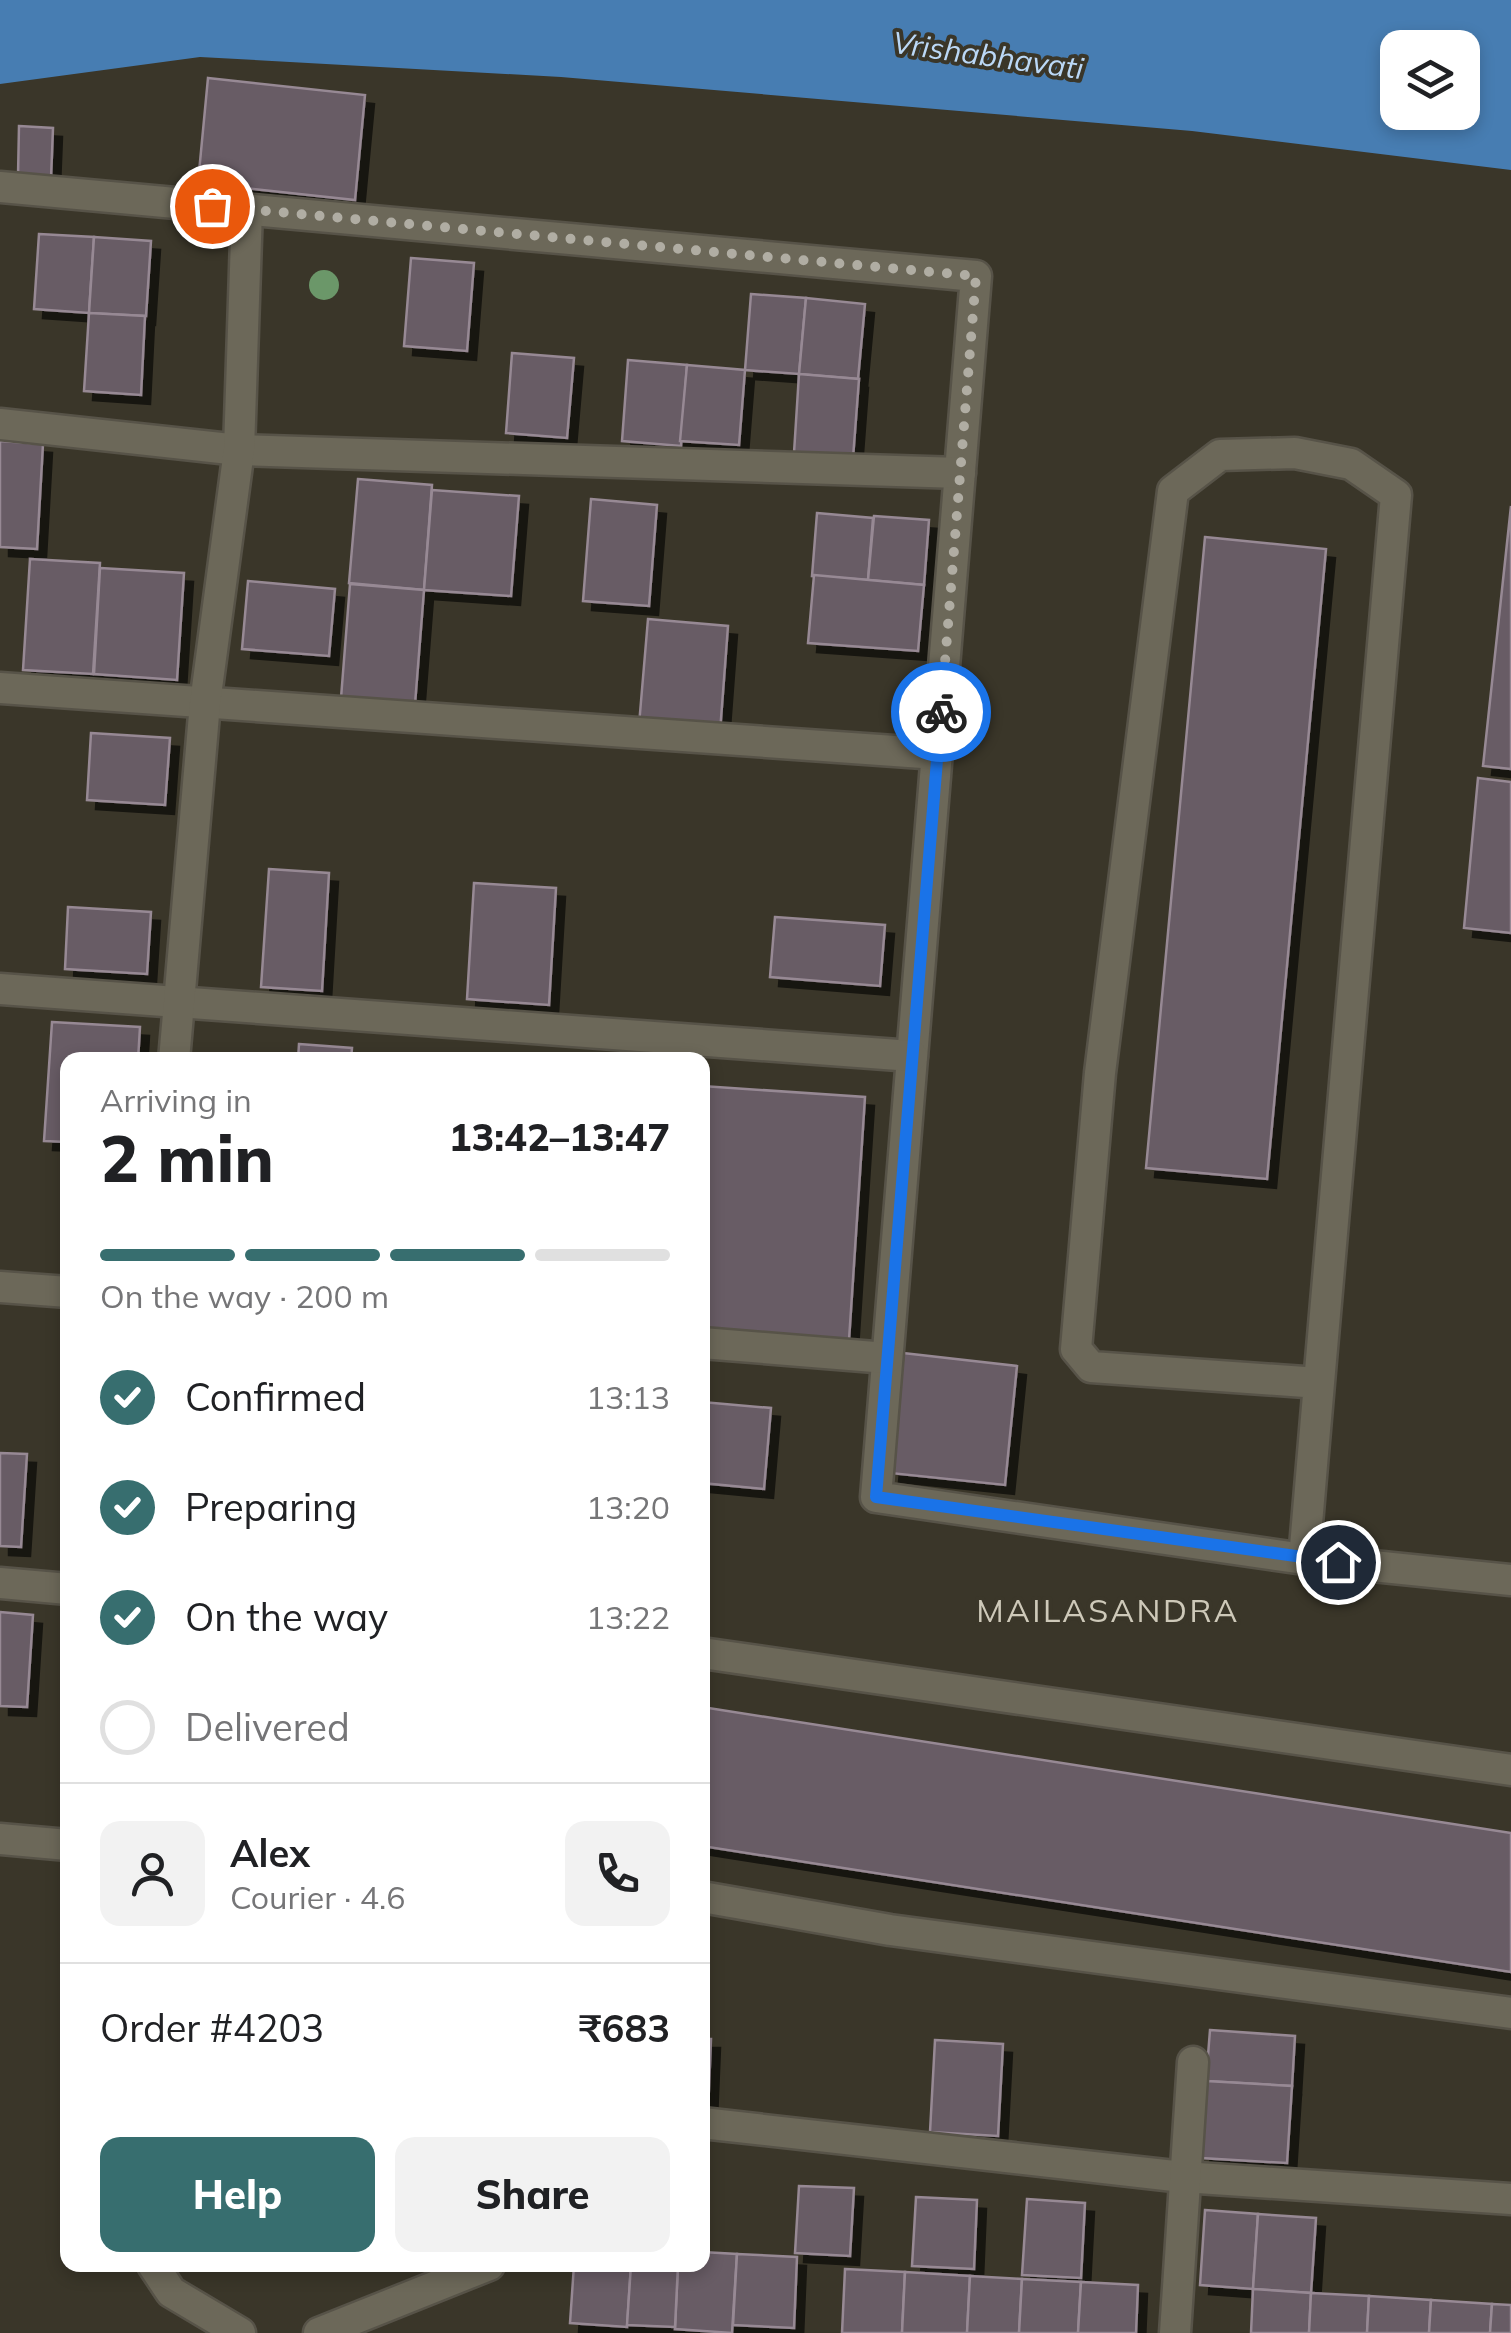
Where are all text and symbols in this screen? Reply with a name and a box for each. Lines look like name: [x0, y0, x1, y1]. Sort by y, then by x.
water label: Vrishabhavati: [890, 23, 1087, 87]
map controls: [1380, 30, 1480, 130]
button: layers: [1380, 30, 1480, 130]
pin: [170, 164, 255, 249]
icon: bag: [185, 179, 240, 234]
courier: [891, 662, 991, 762]
icon: bike: [914, 685, 969, 740]
text: Arriving in: [100, 1080, 252, 1120]
text: 13:42–13:47: [449, 1113, 670, 1161]
text: 2 min: [100, 1117, 274, 1198]
text: On the way · 200 m: [100, 1276, 389, 1316]
icon: check: [100, 1370, 155, 1425]
text: Confirmed: [185, 1373, 366, 1421]
text: 13:13: [586, 1377, 670, 1417]
icon: check: [100, 1480, 155, 1535]
text: Preparing: [185, 1483, 357, 1531]
text: 13:20: [586, 1487, 670, 1527]
pin: [1296, 1520, 1381, 1605]
icon: home: [1311, 1535, 1366, 1590]
icon: check: [100, 1590, 155, 1645]
district label: MAILASANDRA: [976, 1590, 1240, 1630]
text: On the way: [185, 1593, 388, 1641]
text: 13:22: [586, 1597, 670, 1637]
text: Delivered: [185, 1703, 350, 1751]
button: person: [100, 1821, 205, 1926]
button: phone: [565, 1821, 670, 1926]
text: Alex: [230, 1829, 310, 1877]
text: Courier · 4.6: [230, 1877, 406, 1917]
text: Order #4203: [100, 2004, 324, 2052]
text: ₹683: [579, 2004, 670, 2052]
button: Help: [100, 2137, 375, 2252]
button: Share: [395, 2137, 670, 2252]

